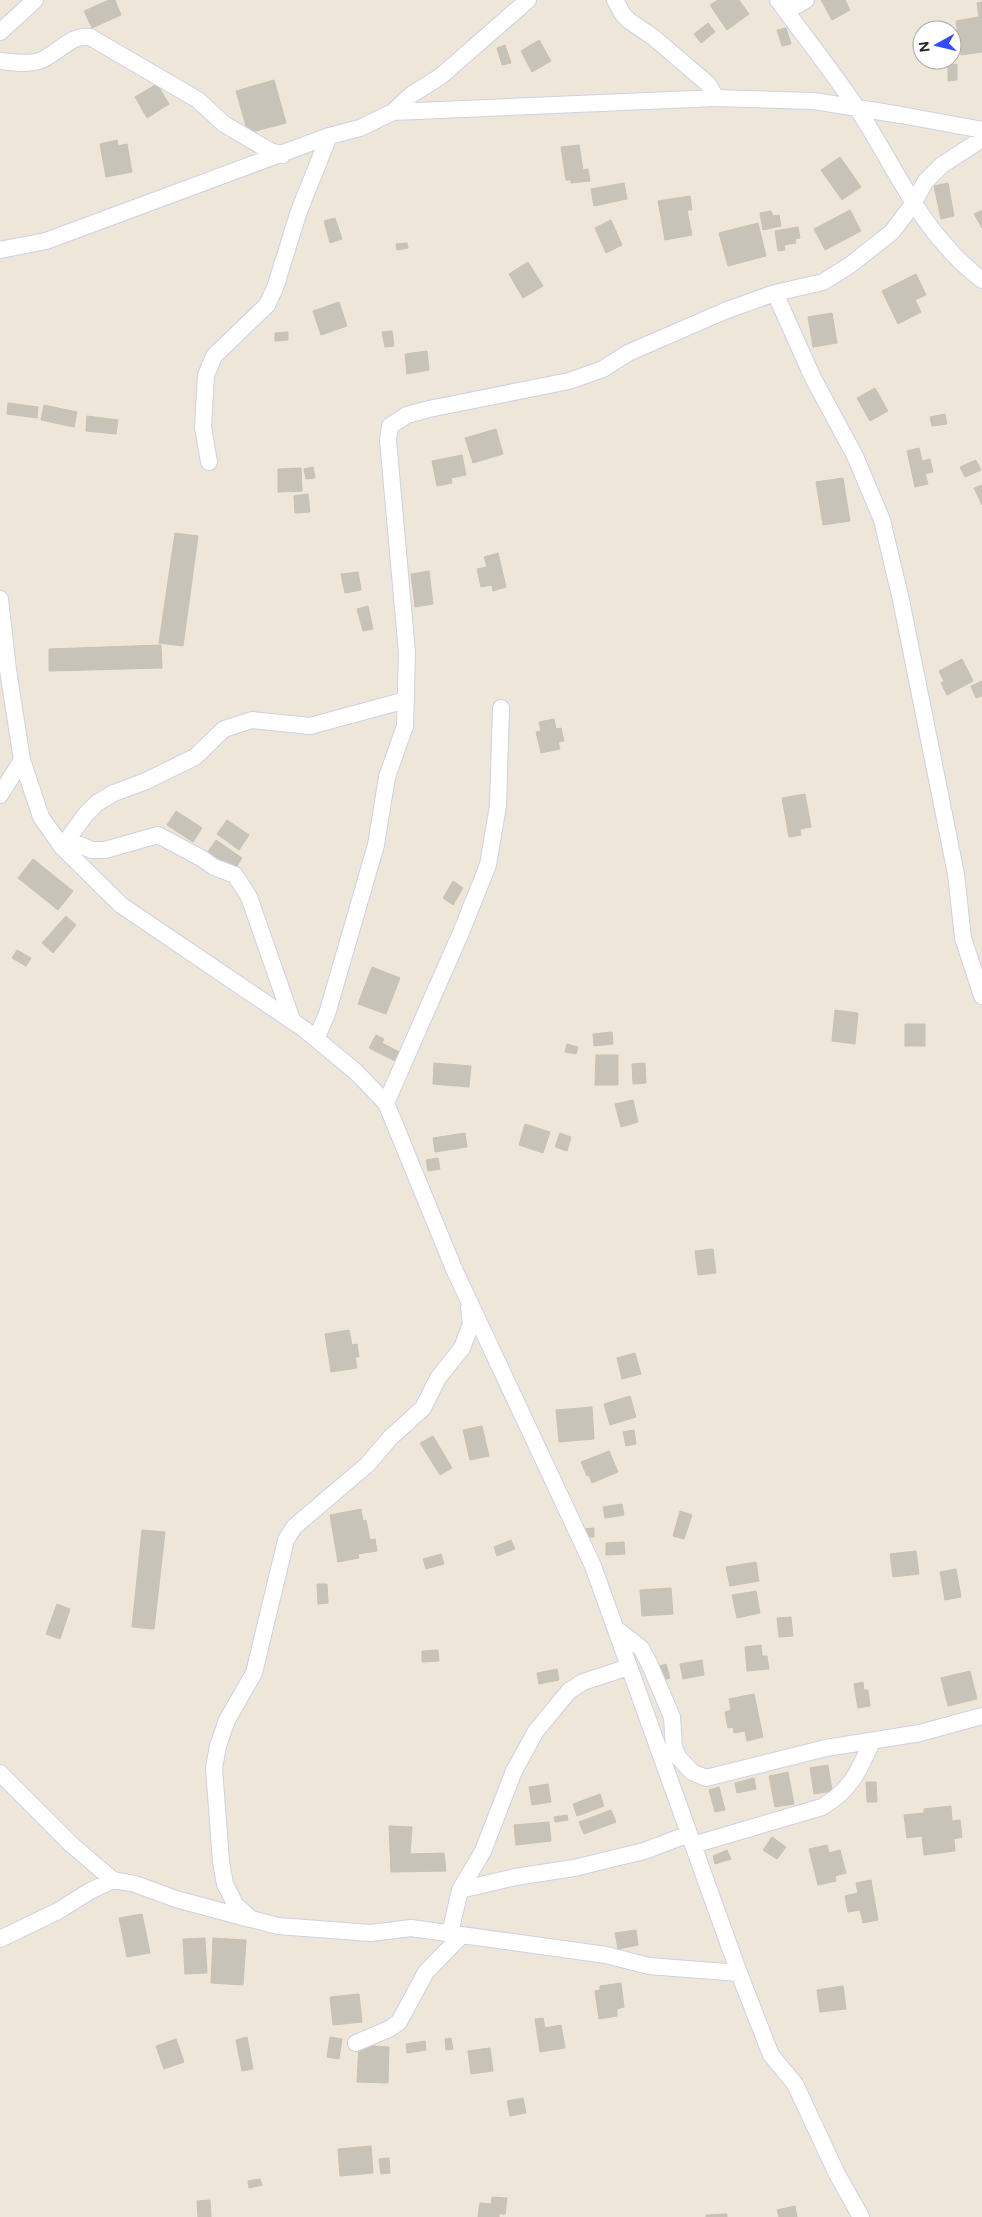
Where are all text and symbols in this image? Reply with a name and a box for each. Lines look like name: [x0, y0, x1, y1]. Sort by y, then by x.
north arrow: [912, 20, 962, 70]
text: N: [915, 40, 934, 53]

